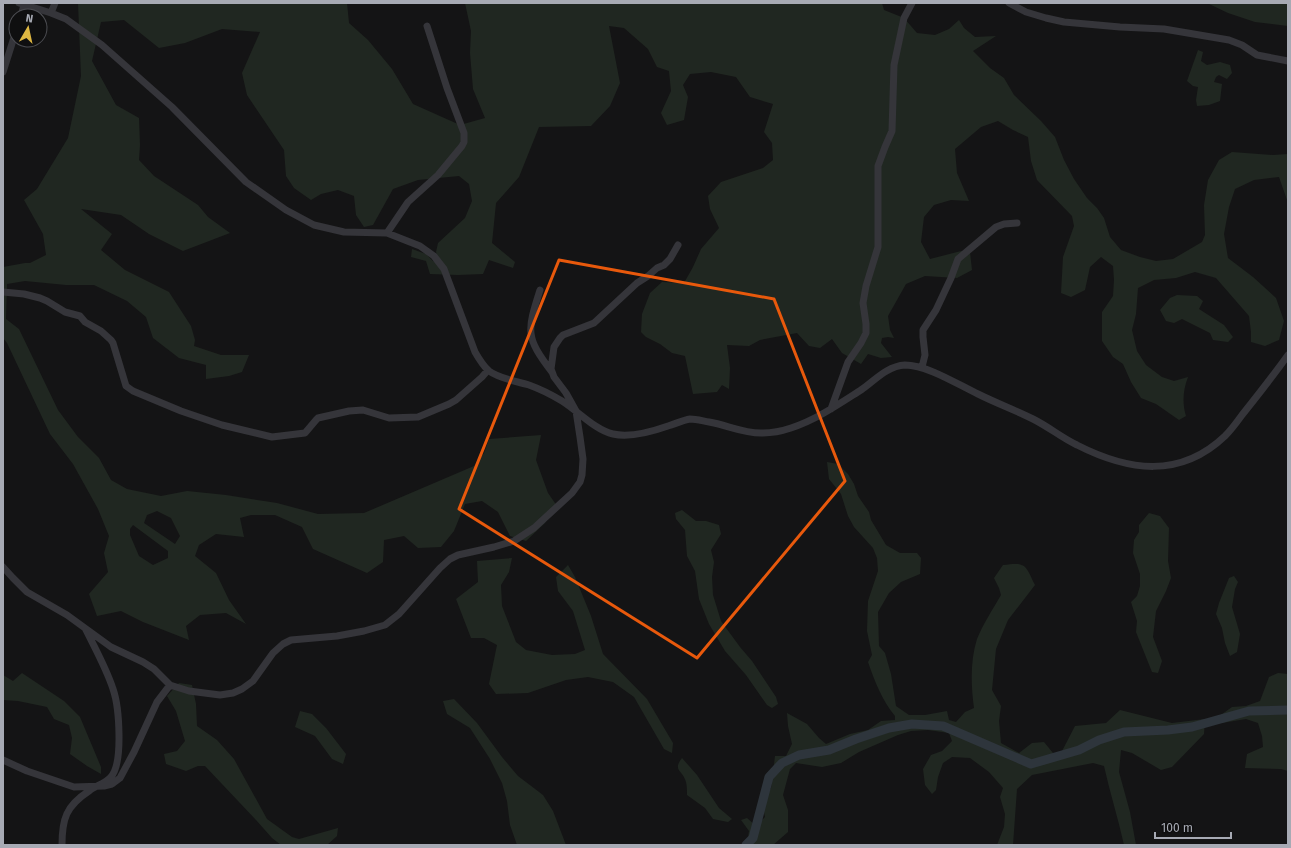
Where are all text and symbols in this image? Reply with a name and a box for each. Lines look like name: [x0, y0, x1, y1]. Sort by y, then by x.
north arrow: [8, 8, 48, 48]
text: N: [25, 12, 34, 26]
scale bar: [1155, 814, 1231, 840]
text: 100 m: [1161, 821, 1193, 835]

